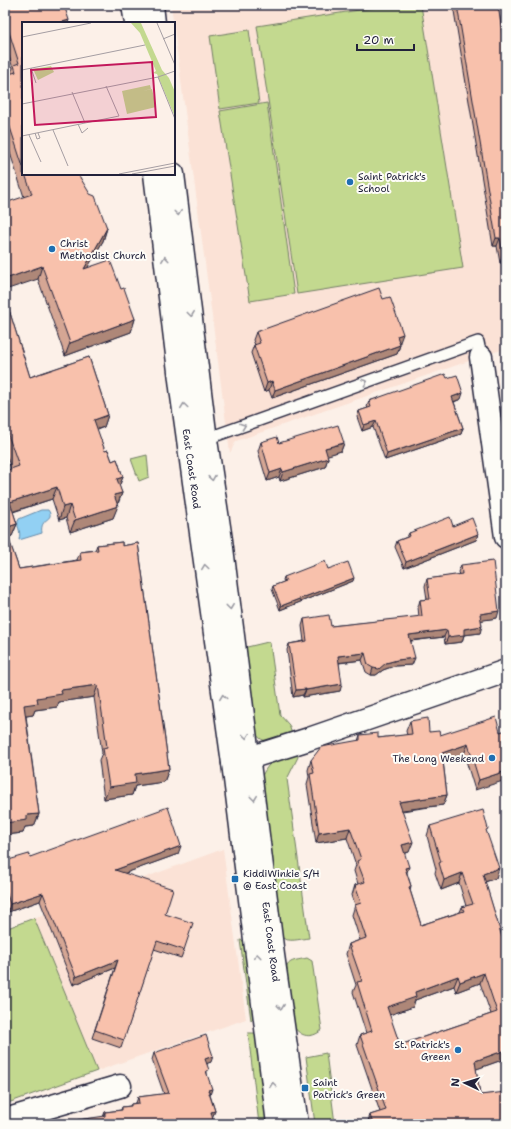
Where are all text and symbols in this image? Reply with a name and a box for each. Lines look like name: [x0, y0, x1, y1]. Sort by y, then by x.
inset map: [22, 22, 175, 175]
scale bar: [357, 26, 414, 52]
text: 20 m: [363, 32, 394, 48]
place label: Saint Patrick's School: [358, 170, 426, 195]
marker: Saint Patrick's School: [345, 177, 355, 187]
one-way arrow: [173, 210, 182, 216]
place label: Christ Methodist Church: [60, 237, 146, 262]
marker: Christ Methodist Church: [47, 244, 57, 254]
one-way arrow: [161, 256, 170, 262]
one-way arrow: [186, 311, 195, 317]
one-way arrow: [361, 378, 368, 387]
one-way arrow: [180, 403, 189, 409]
one-way arrow: [239, 423, 246, 431]
street label: East Coast Road: [180, 428, 204, 510]
one-way arrow: [207, 475, 216, 481]
one-way arrow: [201, 564, 210, 570]
one-way arrow: [225, 604, 234, 610]
one-way arrow: [219, 694, 228, 700]
one-way arrow: [241, 733, 250, 739]
place label: The Long Weekend: [392, 752, 485, 765]
marker: The Long Weekend: [487, 753, 497, 763]
one-way arrow: [249, 794, 258, 801]
place label: KiddiWinkie S/H @ East Coast: [243, 867, 320, 892]
marker: KiddiWinkie S/H @ East Coast: [230, 874, 240, 884]
street label: East Coast Road: [260, 901, 283, 983]
one-way arrow: [253, 953, 262, 959]
one-way arrow: [276, 1004, 285, 1010]
place label: St. Patrick's Green: [395, 1038, 450, 1063]
marker: St. Patrick's Green: [453, 1045, 463, 1055]
north arrow: [445, 1063, 485, 1103]
place label: Saint Patrick's Green: [313, 1076, 385, 1101]
text: N: [448, 1077, 463, 1087]
one-way arrow: [269, 1082, 278, 1088]
marker: Saint Patrick's Green: [300, 1083, 310, 1093]

